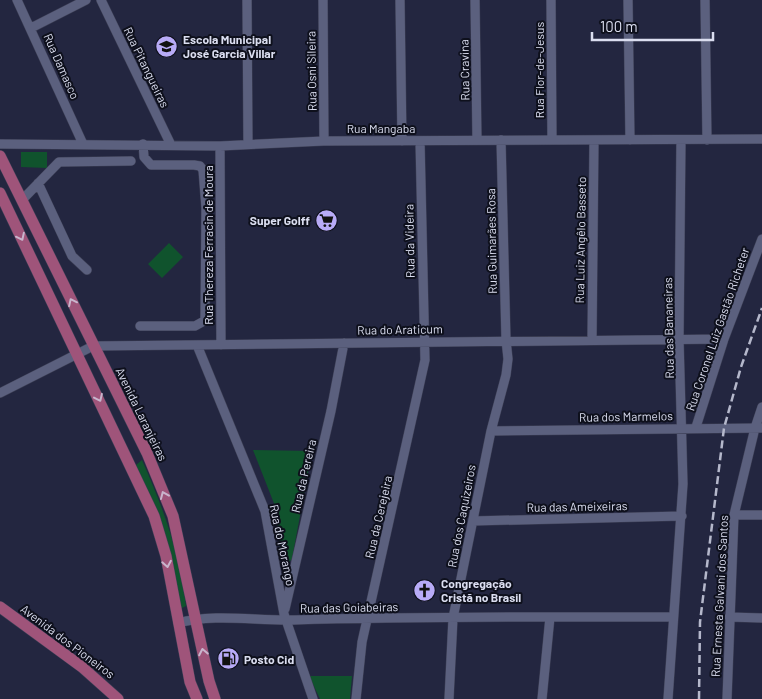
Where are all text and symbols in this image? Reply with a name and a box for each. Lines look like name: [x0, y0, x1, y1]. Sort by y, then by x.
scale bar: [592, 10, 713, 42]
text: 100 m: [600, 17, 638, 35]
street label: Rua Flor-de-Jesus: [532, 22, 546, 118]
street label: Rua Pitangueiras: [121, 24, 173, 110]
street label: Rua Damasco: [41, 31, 83, 101]
street label: Rua Osni Sileira: [303, 31, 319, 111]
place label: Escola Municipal José Garcia Villar: [183, 32, 276, 60]
school or university icon: Escola Municipal José Garcia Villar: [155, 34, 179, 58]
street label: Rua Cravina: [456, 39, 472, 101]
street label: Rua Mangaba: [347, 121, 415, 135]
street label: Rua Thereza Ferracin de Moura: [201, 165, 215, 325]
street label: Rua Luiz Angêlo Basseto: [572, 177, 588, 303]
street label: Rua Guimarães Rosa: [483, 188, 499, 294]
street label: Rua da Videira: [401, 204, 417, 278]
supermarket icon: Super Golff: [314, 208, 338, 232]
place label: Super Golff: [250, 213, 310, 227]
one-way arrow: [15, 232, 25, 241]
street label: Rua Coronel Luiz Gastão Richeter: [682, 245, 752, 412]
street label: Rua das Bananeiras: [660, 277, 676, 379]
one-way arrow: [68, 298, 78, 307]
street label: Rua do Araticum: [357, 321, 443, 337]
street label: Avenida Laranjeiras: [113, 365, 171, 463]
one-way arrow: [92, 393, 103, 402]
street label: Rua dos Marmelos: [579, 408, 673, 424]
street label: Rua da Pereira: [288, 438, 318, 514]
street label: Rua dos Caquizeiros: [444, 463, 478, 569]
street label: Rua da Cerejeira: [362, 474, 394, 560]
one-way arrow: [160, 491, 170, 499]
street label: Rua das Ameixeiras: [526, 498, 628, 514]
street label: Rua do Morango: [268, 503, 298, 587]
street label: Rua Ernesta Galvani dos Santos: [708, 514, 730, 677]
one-way arrow: [161, 559, 172, 568]
place label: Congregação Cristã no Brasil: [441, 576, 521, 604]
church icon: Congregação Cristã no Brasil: [413, 578, 437, 602]
street label: Rua das Goiabeiras: [300, 599, 399, 615]
street label: Avenida dos Pioneiros: [18, 601, 118, 681]
fuel station icon: Posto Cid: [216, 647, 240, 671]
one-way arrow: [198, 648, 209, 656]
place label: Posto Cid: [244, 652, 294, 666]

